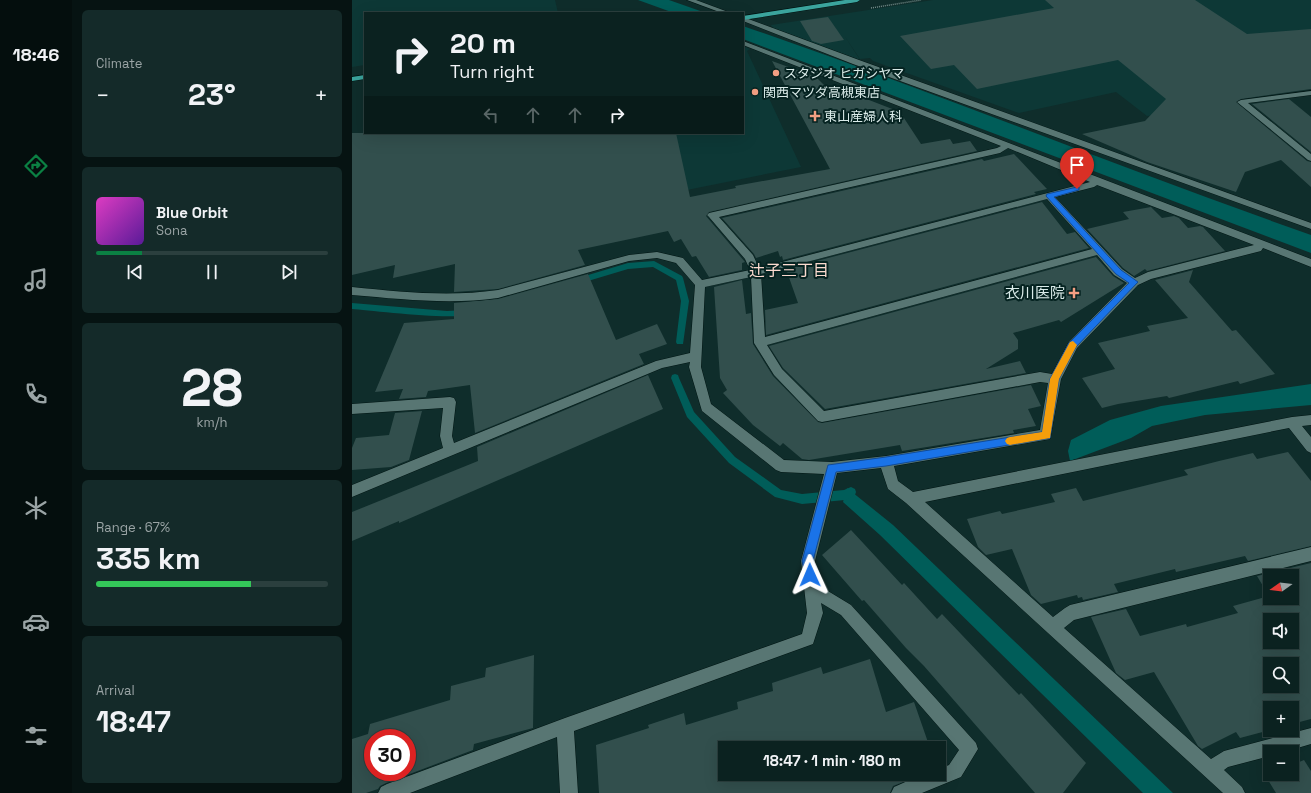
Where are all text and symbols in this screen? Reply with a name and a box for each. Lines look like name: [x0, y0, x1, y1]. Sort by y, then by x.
text: 20 m: [450, 25, 516, 61]
icon: right: [384, 28, 436, 80]
text: 18:46: [13, 43, 59, 66]
text: Climate: [96, 55, 142, 72]
text: Turn right: [450, 60, 534, 83]
place label: スタジオ ヒガシヤマ: [784, 65, 904, 82]
marker: スタジオ ヒガシヤマ: [771, 68, 781, 78]
text: 23°: [188, 75, 236, 114]
text: −: [96, 81, 110, 109]
text: +: [314, 81, 328, 109]
place label: 関西マツダ高槻東店: [763, 84, 880, 101]
marker: 関西マツダ高槻東店: [750, 87, 760, 97]
icon: left: [480, 104, 502, 126]
icon: ahead: [522, 104, 544, 126]
icon: ahead: [564, 104, 586, 126]
icon: right: [606, 104, 628, 126]
place label: 東山産婦人科: [824, 108, 902, 125]
marker: 東山産婦人科: [809, 110, 821, 122]
pin: [1060, 148, 1094, 189]
icon: directions: [22, 152, 50, 180]
icon: arrive: [1066, 154, 1088, 176]
text: Blue Orbit: [156, 203, 228, 222]
text: Sona: [156, 222, 187, 239]
district label: 辻子三丁目: [749, 260, 829, 281]
icon: previous: [124, 261, 146, 283]
icon: pause: [201, 261, 223, 283]
icon: next: [278, 261, 300, 283]
icon: music: [22, 266, 50, 294]
place label: 衣川医院: [1005, 283, 1065, 302]
marker: 衣川医院: [1068, 287, 1080, 299]
text: 28: [181, 355, 243, 421]
icon: phone: [22, 380, 50, 408]
text: km/h: [197, 414, 227, 431]
icon: climate: [22, 494, 50, 522]
text: Range · 67%: [96, 519, 170, 536]
text: 335 km: [96, 539, 201, 578]
position arrow: [789, 554, 831, 596]
north arrow: [1263, 569, 1299, 605]
map controls: [1263, 569, 1299, 781]
icon: car: [22, 608, 50, 636]
button: sound: [1263, 613, 1299, 649]
button: search: [1263, 657, 1299, 693]
text: Arrival: [96, 682, 135, 699]
button: +: [1263, 701, 1299, 737]
text: 18:47: [96, 702, 171, 741]
icon: filters: [22, 722, 50, 750]
speed limit sign: 30: [364, 729, 416, 781]
button: −: [1263, 745, 1299, 781]
text: 18:47 · 1 min · 180 m: [763, 751, 901, 770]

